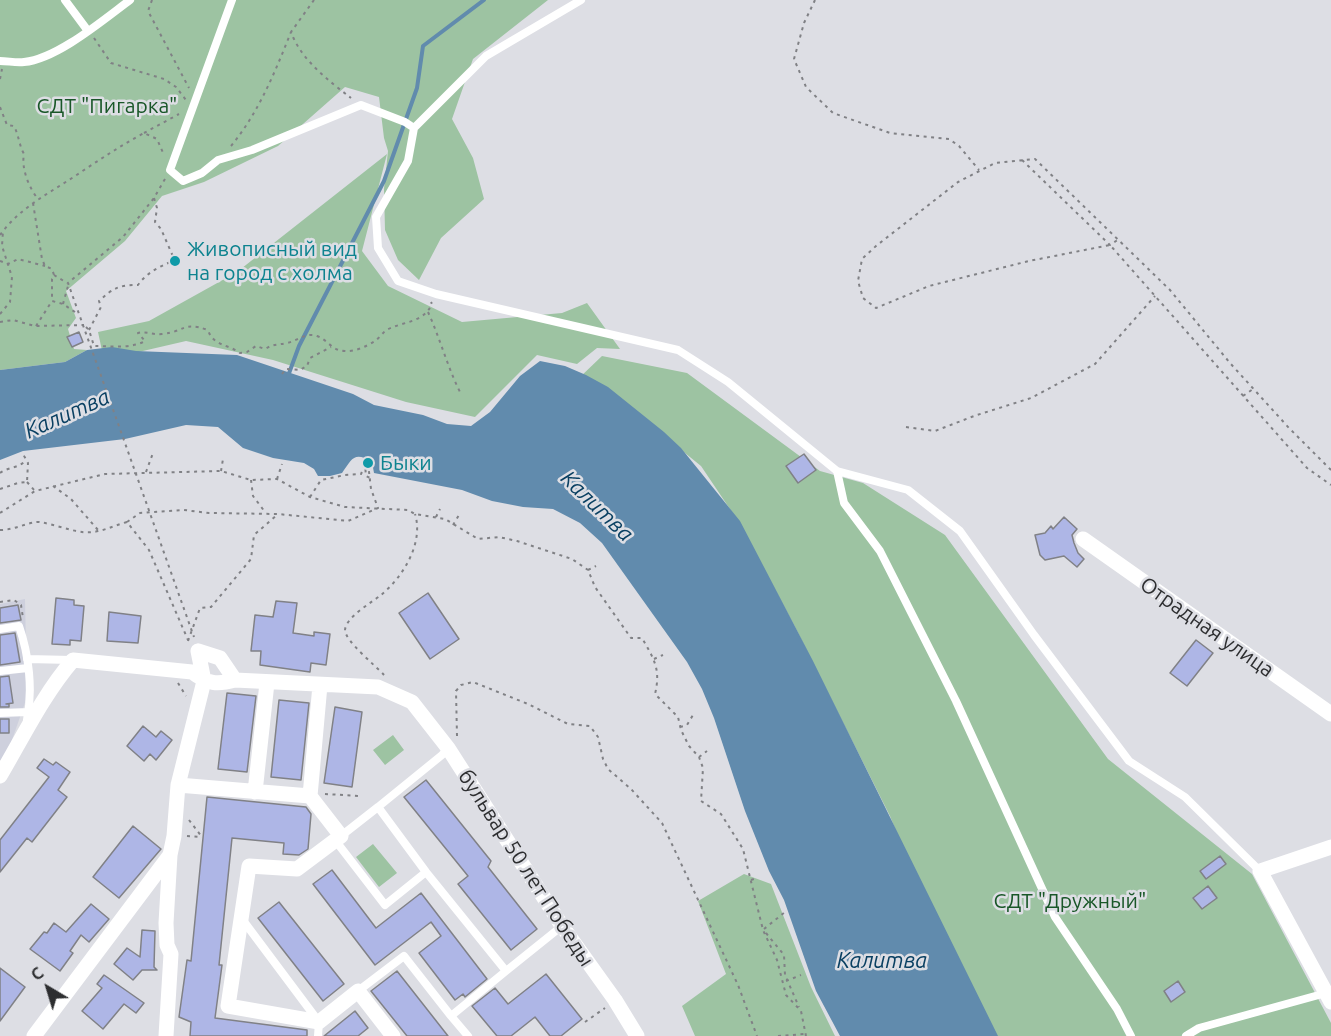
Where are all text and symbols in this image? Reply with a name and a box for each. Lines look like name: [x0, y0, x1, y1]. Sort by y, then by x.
park label: СДТ "Пигарка": [37, 93, 177, 119]
place label: Живописный вид на город с холма: [187, 236, 357, 286]
marker: Живописный вид на город с холма: [168, 254, 182, 268]
water label: Калитва: [20, 384, 114, 444]
place label: Быки: [380, 450, 432, 476]
marker: Быки: [361, 456, 375, 470]
water label: Калитва: [555, 465, 639, 547]
street label: Отрадная улица: [1135, 571, 1279, 683]
street label: бульвар 50 лет Победы: [453, 765, 599, 971]
park label: СДТ "Дружный": [994, 888, 1146, 914]
water label: Калитва: [837, 948, 927, 974]
north arrow: [18, 958, 78, 1018]
text: С: [27, 964, 46, 984]

